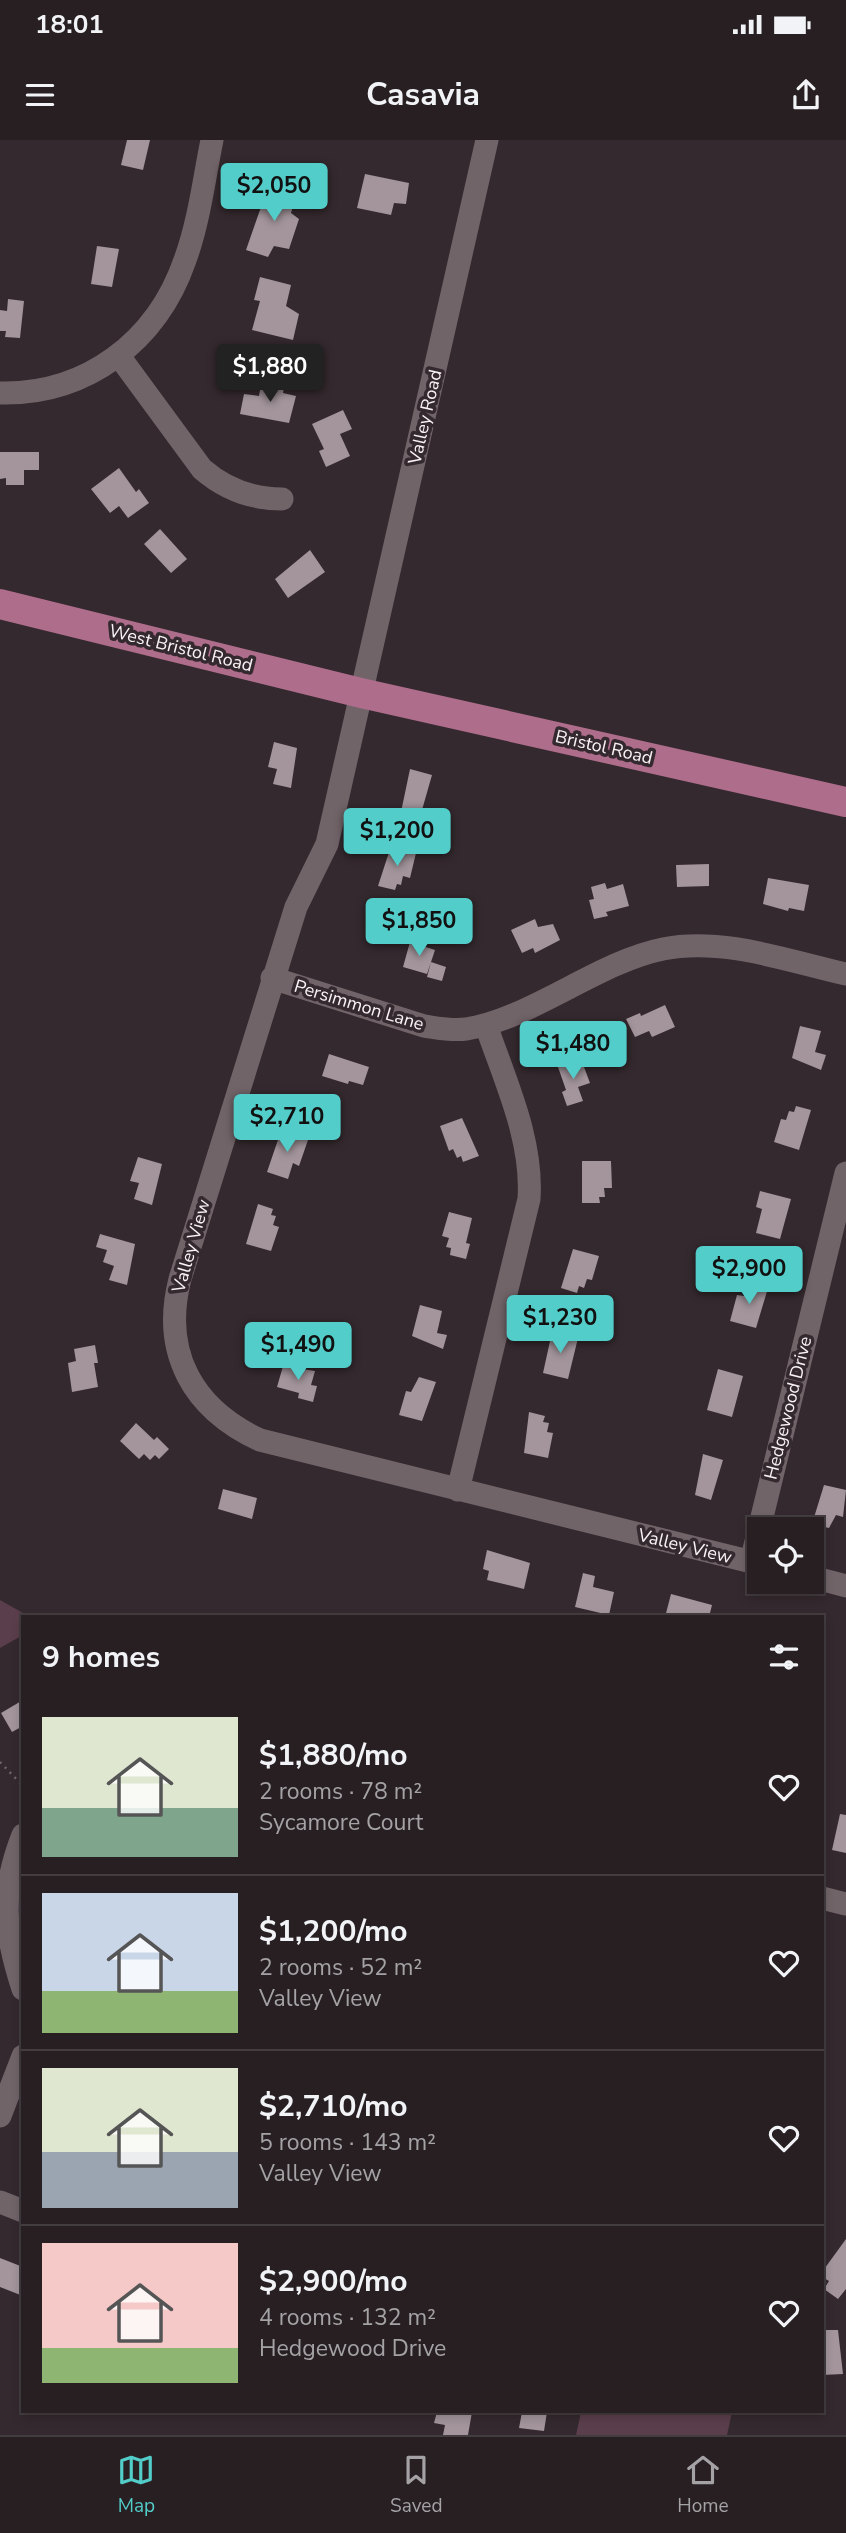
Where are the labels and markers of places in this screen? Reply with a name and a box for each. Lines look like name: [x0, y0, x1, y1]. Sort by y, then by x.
pin: $2,050: [217, 164, 331, 223]
pin: $1,880: [213, 344, 327, 404]
pin: $1,200: [340, 808, 454, 868]
pin: $1,850: [362, 898, 476, 958]
pin: $1,480: [516, 1021, 630, 1081]
pin: $2,710: [230, 1094, 344, 1154]
pin: $2,900: [692, 1246, 806, 1306]
pin: $1,230: [503, 1296, 617, 1355]
pin: $1,490: [241, 1322, 355, 1382]

